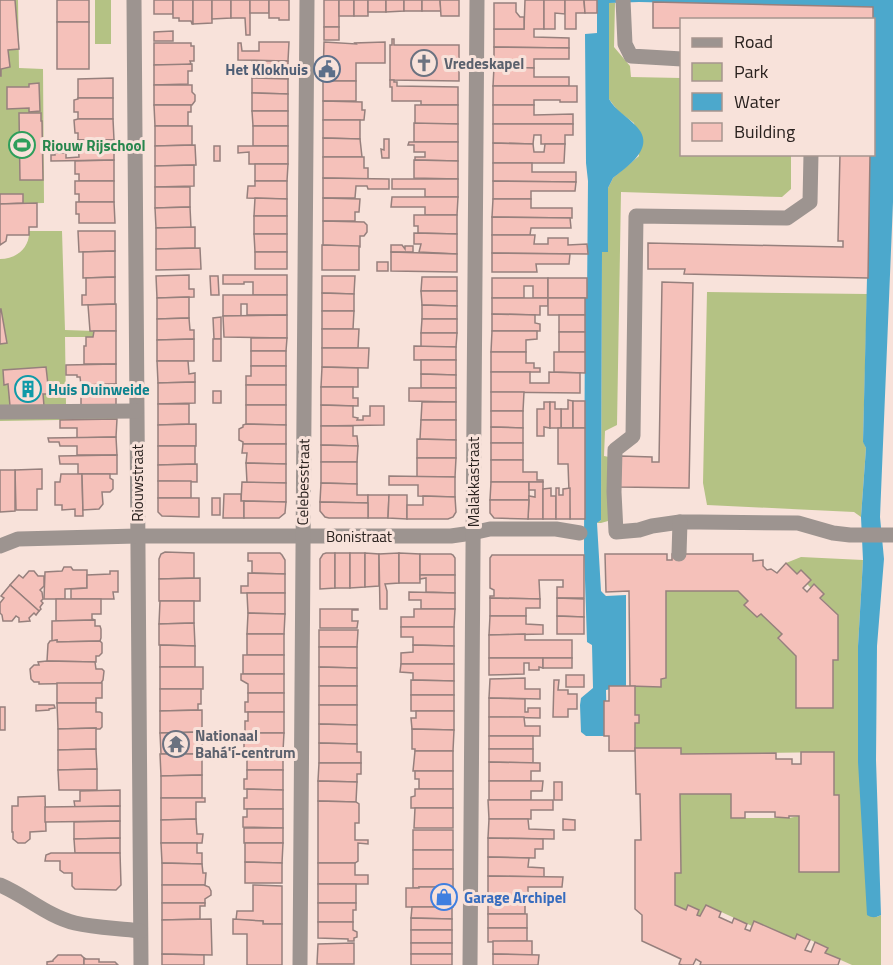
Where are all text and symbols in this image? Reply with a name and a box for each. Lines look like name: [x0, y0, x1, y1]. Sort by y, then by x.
legend: [680, 18, 875, 156]
text: Road: [734, 28, 773, 55]
church icon: Vredeskapel: [409, 48, 439, 78]
place label: Vredeskapel: [444, 52, 524, 75]
public building icon: Het Klokhuis: [312, 54, 342, 84]
place label: Het Klokhuis: [225, 58, 308, 81]
text: Park: [734, 58, 769, 85]
text: Water: [734, 88, 780, 115]
text: Building: [734, 118, 795, 145]
sports icon: Riouw Rijschool: [7, 130, 37, 160]
place label: Riouw Rijschool: [42, 134, 145, 157]
building icon: Huis Duinweide: [13, 374, 43, 404]
place label: Huis Duinweide: [48, 378, 150, 401]
street label: Malakkastraat: [462, 436, 485, 527]
street label: Celebesstraat: [291, 438, 315, 526]
street label: Riouwstraat: [126, 444, 149, 522]
street label: Bonistraat: [326, 525, 393, 548]
place label: Nationaal Bahá'í-centrum: [195, 724, 296, 764]
temple icon: Nationaal Bahá'í-centrum: [161, 729, 191, 759]
shop icon: Garage Archipel: [429, 882, 459, 912]
place label: Garage Archipel: [464, 886, 566, 909]

